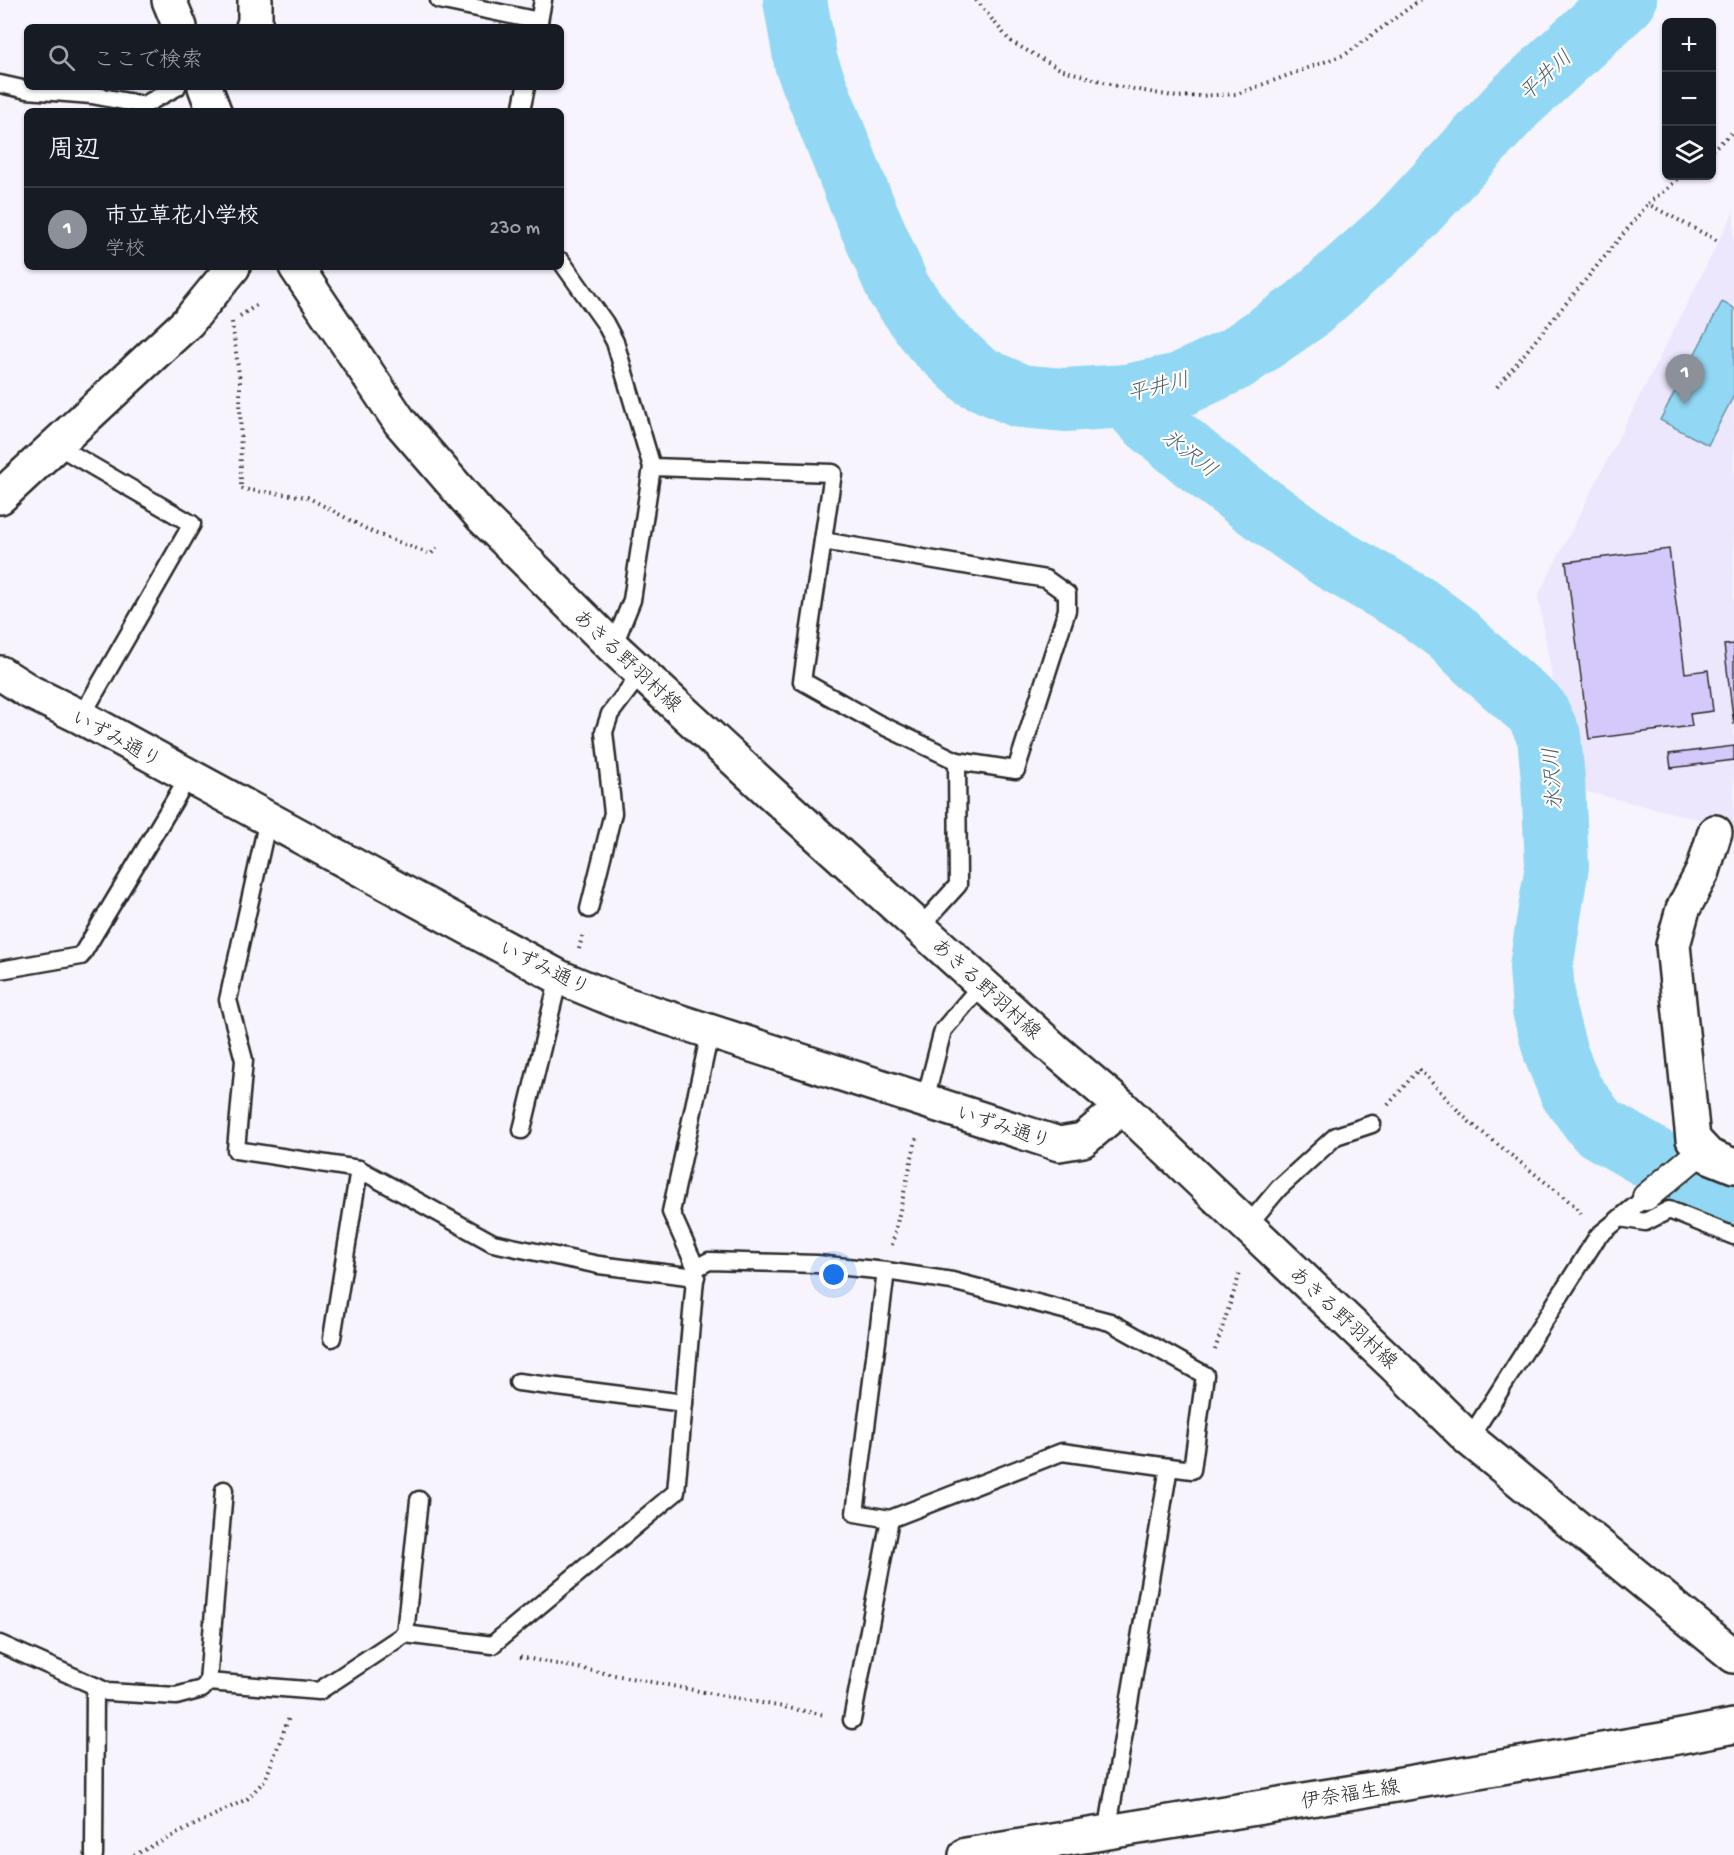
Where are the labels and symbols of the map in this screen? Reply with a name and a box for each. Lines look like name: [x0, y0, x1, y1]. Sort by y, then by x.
water label: 平井川: [1514, 45, 1579, 108]
pin: 1: [1666, 354, 1704, 404]
water label: 平井川: [1125, 368, 1192, 409]
water label: 氷沢川: [1155, 426, 1221, 485]
street label: あきる野羽村線: [567, 606, 685, 719]
street label: いずみ通り: [67, 707, 165, 774]
water label: 氷沢川: [1540, 746, 1570, 811]
street label: あきる野羽村線: [925, 935, 1045, 1046]
street label: いずみ通り: [494, 937, 593, 1002]
street label: いずみ通り: [953, 1102, 1054, 1155]
your location: [819, 1260, 848, 1289]
street label: あきる野羽村線: [1283, 1263, 1401, 1376]
street label: 伊奈福生線: [1299, 1775, 1402, 1816]

